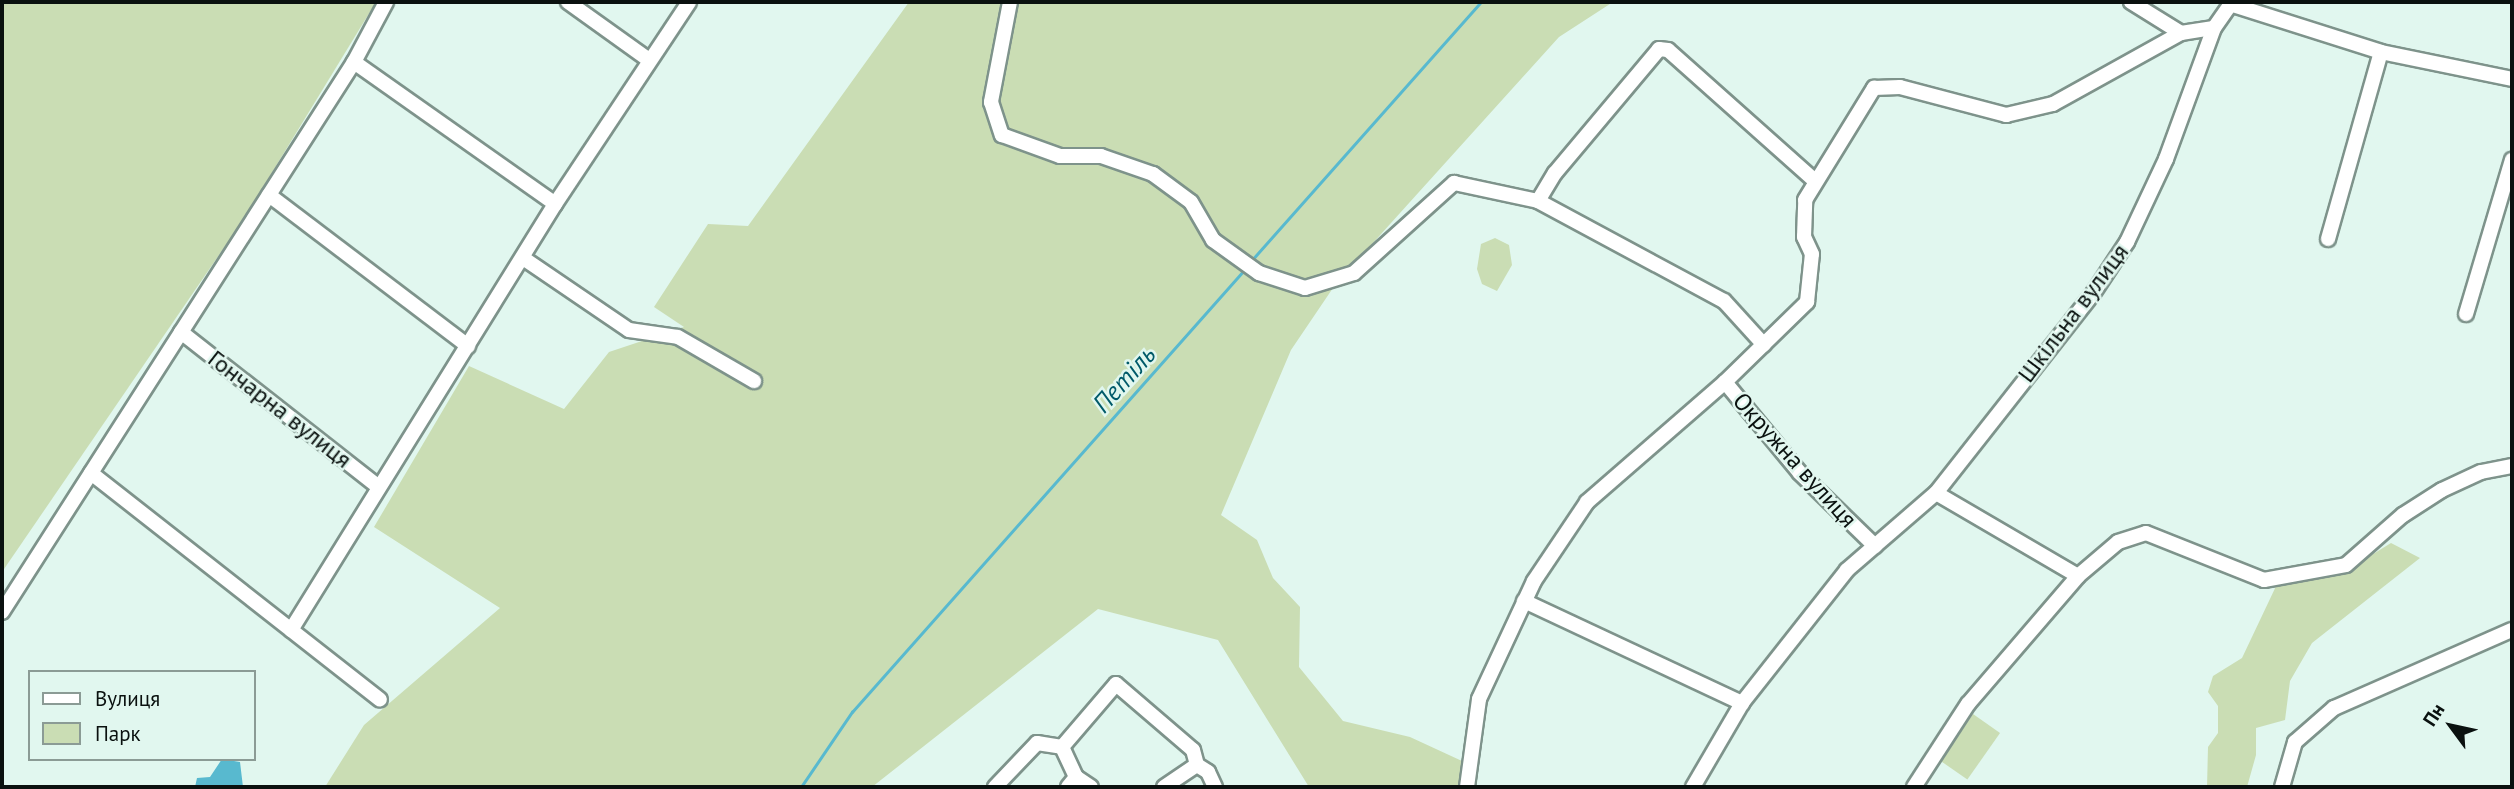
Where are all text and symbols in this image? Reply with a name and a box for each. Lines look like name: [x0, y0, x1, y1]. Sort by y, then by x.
street label: Шкільна вулиця: [2012, 238, 2134, 388]
water label: Петіль: [1086, 339, 1162, 419]
street label: Гончарна вулиця: [202, 344, 358, 474]
street label: Окружна вулиця: [1727, 387, 1863, 533]
legend: [28, 670, 256, 761]
text: Вулиця: [95, 685, 160, 712]
north arrow: [2416, 691, 2486, 761]
text: Пн: [2417, 699, 2450, 730]
text: Парк: [95, 720, 141, 747]

